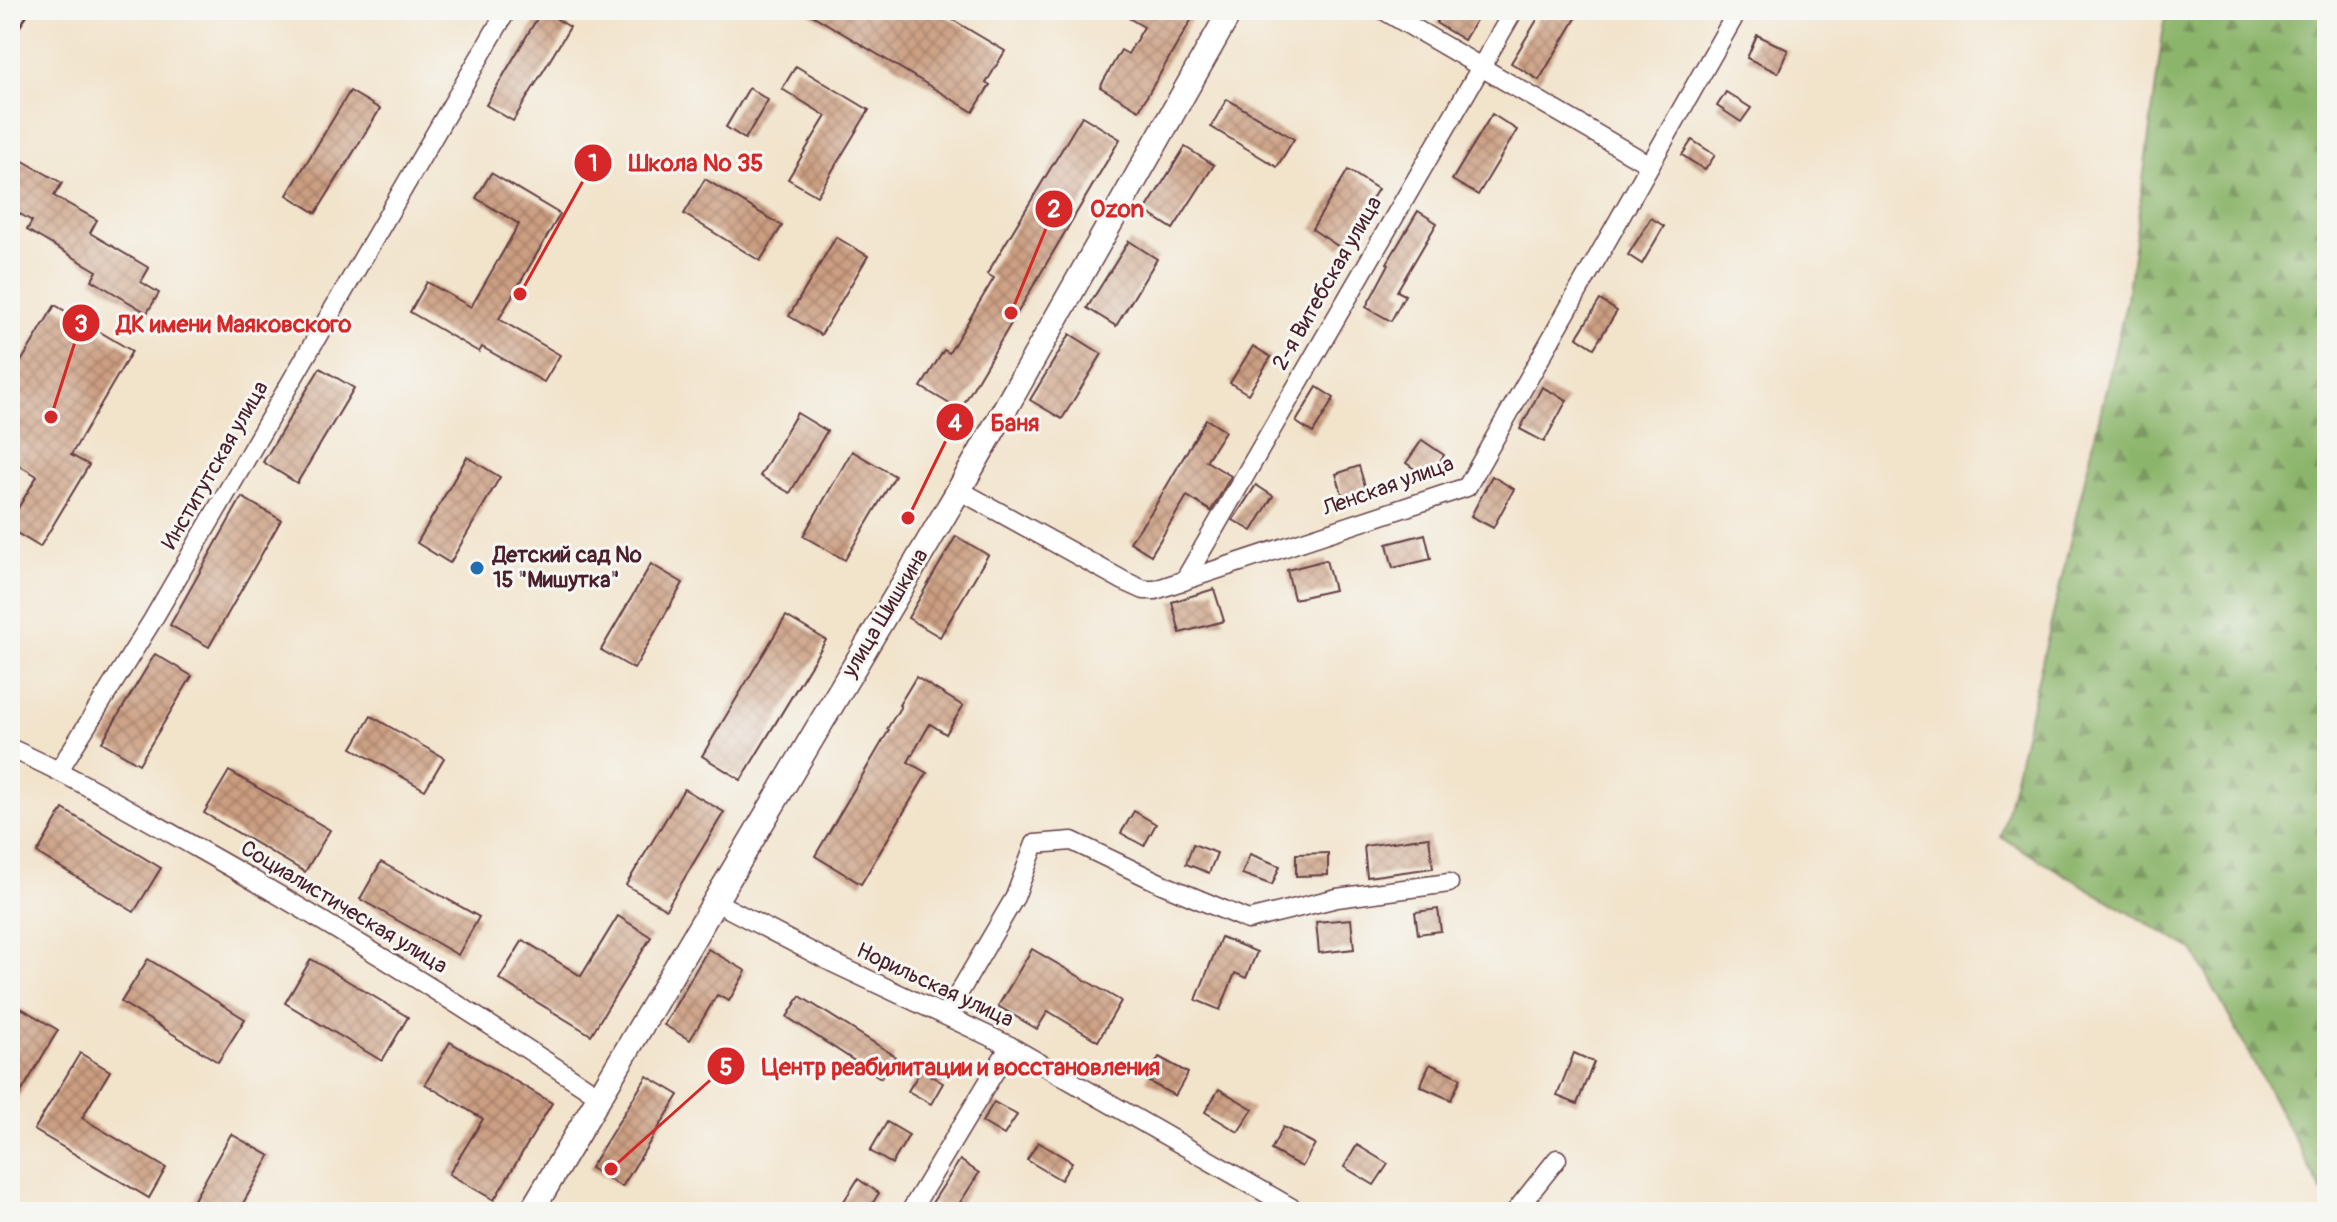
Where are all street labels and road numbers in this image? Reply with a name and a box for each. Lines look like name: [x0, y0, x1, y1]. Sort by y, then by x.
street label: 2-я Витебская улица: [1266, 191, 1388, 375]
street label: Институтская улица: [155, 376, 275, 554]
street label: Ленская улица: [1318, 449, 1457, 523]
street label: улица Шишкина: [835, 544, 934, 683]
street label: Социалистическая улица: [235, 834, 453, 980]
street label: Норильская улица: [852, 936, 1018, 1034]

